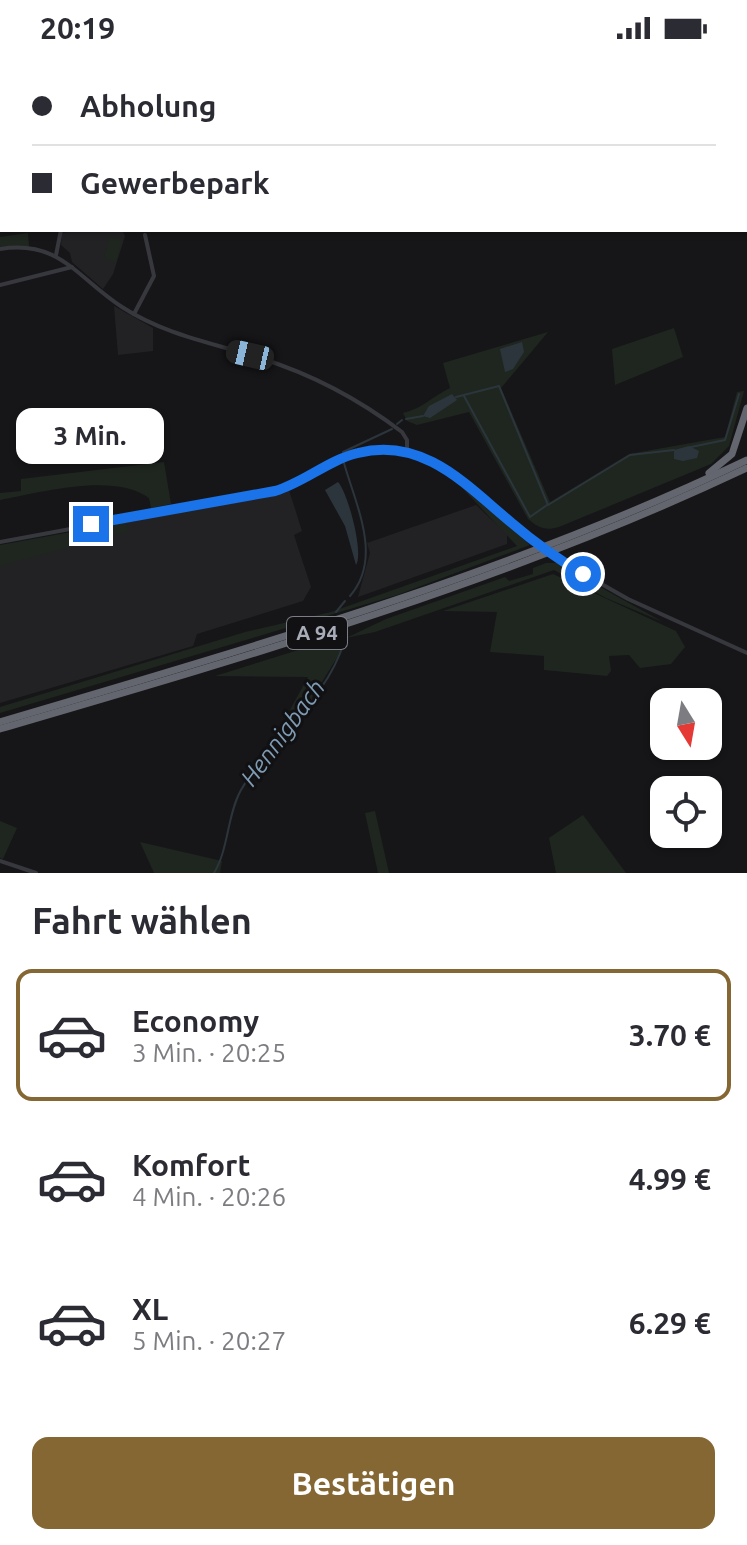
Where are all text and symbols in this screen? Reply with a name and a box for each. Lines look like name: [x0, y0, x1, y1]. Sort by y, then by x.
text: 20:19: [40, 11, 115, 45]
text: Abholung: [80, 89, 217, 123]
text: Gewerbepark: [80, 166, 270, 200]
car: [224, 338, 276, 372]
callout: 3 Min.: [17, 408, 165, 464]
text: 3 Min.: [54, 421, 126, 450]
route end: [73, 506, 109, 542]
route start: [565, 556, 601, 592]
road number: A 94: [287, 617, 347, 649]
water label: Hennigbach: [235, 674, 330, 791]
north arrow: [650, 688, 722, 760]
map controls: [650, 688, 722, 848]
button: locate: [650, 776, 722, 848]
text: Fahrt wählen: [32, 900, 252, 941]
icon: car: [36, 999, 108, 1071]
text: Economy: [132, 1004, 259, 1038]
text: 3.70 €: [629, 1018, 711, 1052]
text: 3 Min. · 20:25: [132, 1038, 286, 1067]
icon: car: [36, 1143, 108, 1215]
text: Komfort: [132, 1148, 250, 1182]
text: 4.99 €: [629, 1162, 711, 1196]
text: 4 Min. · 20:26: [132, 1182, 286, 1211]
icon: car: [36, 1287, 108, 1359]
text: XL: [132, 1292, 168, 1326]
text: 6.29 €: [629, 1306, 711, 1340]
text: 5 Min. · 20:27: [132, 1326, 286, 1355]
button: Bestätigen: [32, 1437, 715, 1529]

